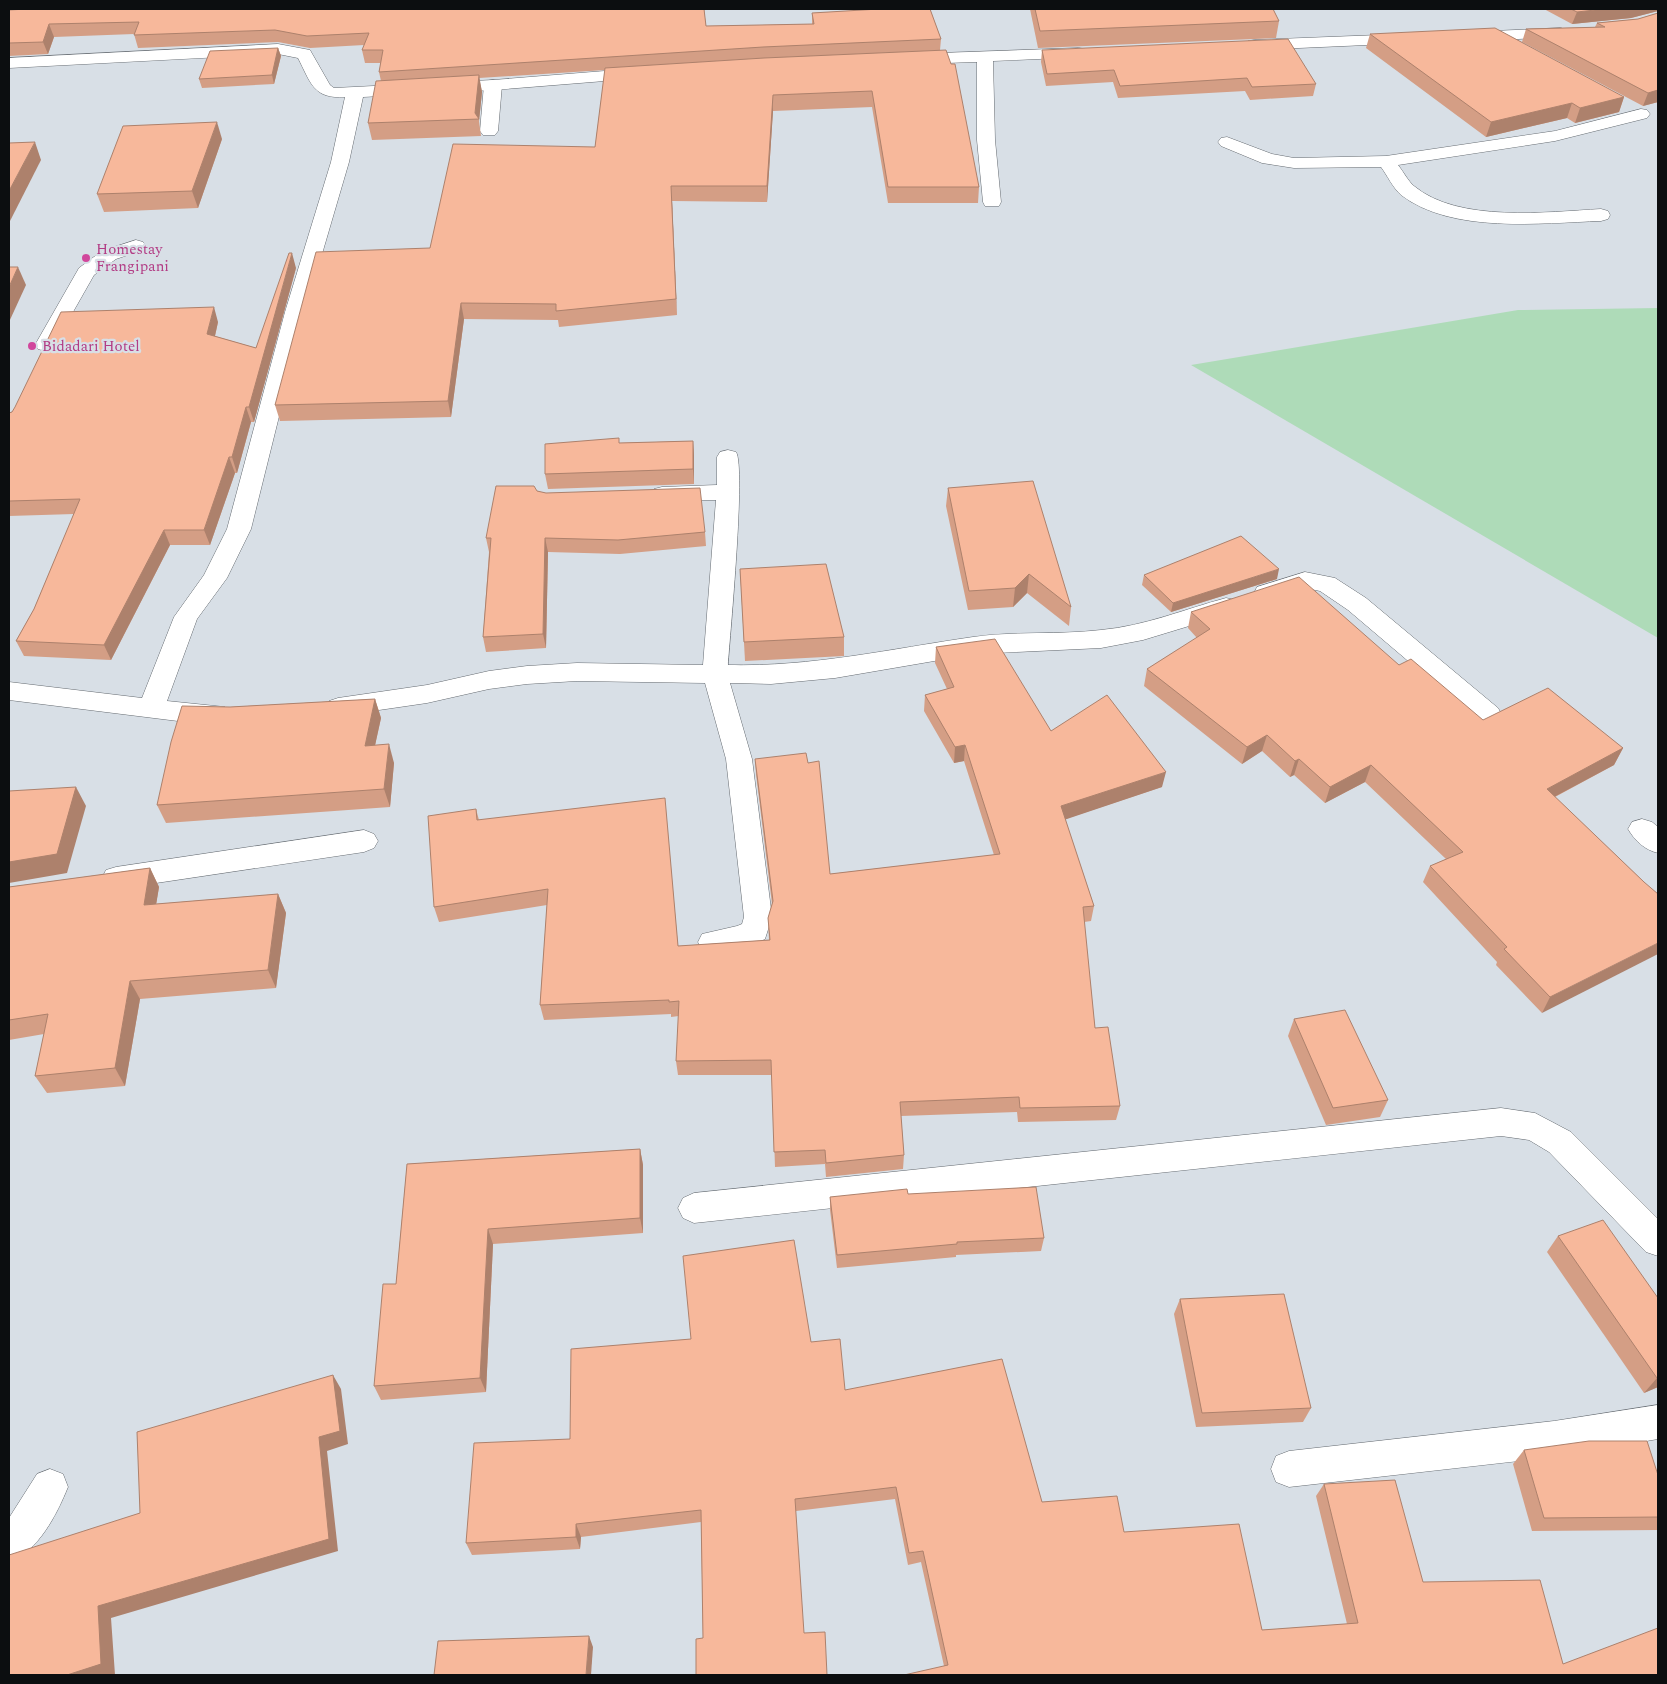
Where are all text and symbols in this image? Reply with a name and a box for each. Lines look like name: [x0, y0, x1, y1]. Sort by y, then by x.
place label: Homestay Frangipani: [96, 238, 169, 278]
marker: Homestay Frangipani: [80, 252, 92, 264]
place label: Bidadari Hotel: [42, 335, 140, 358]
marker: Bidadari Hotel: [26, 340, 38, 352]

